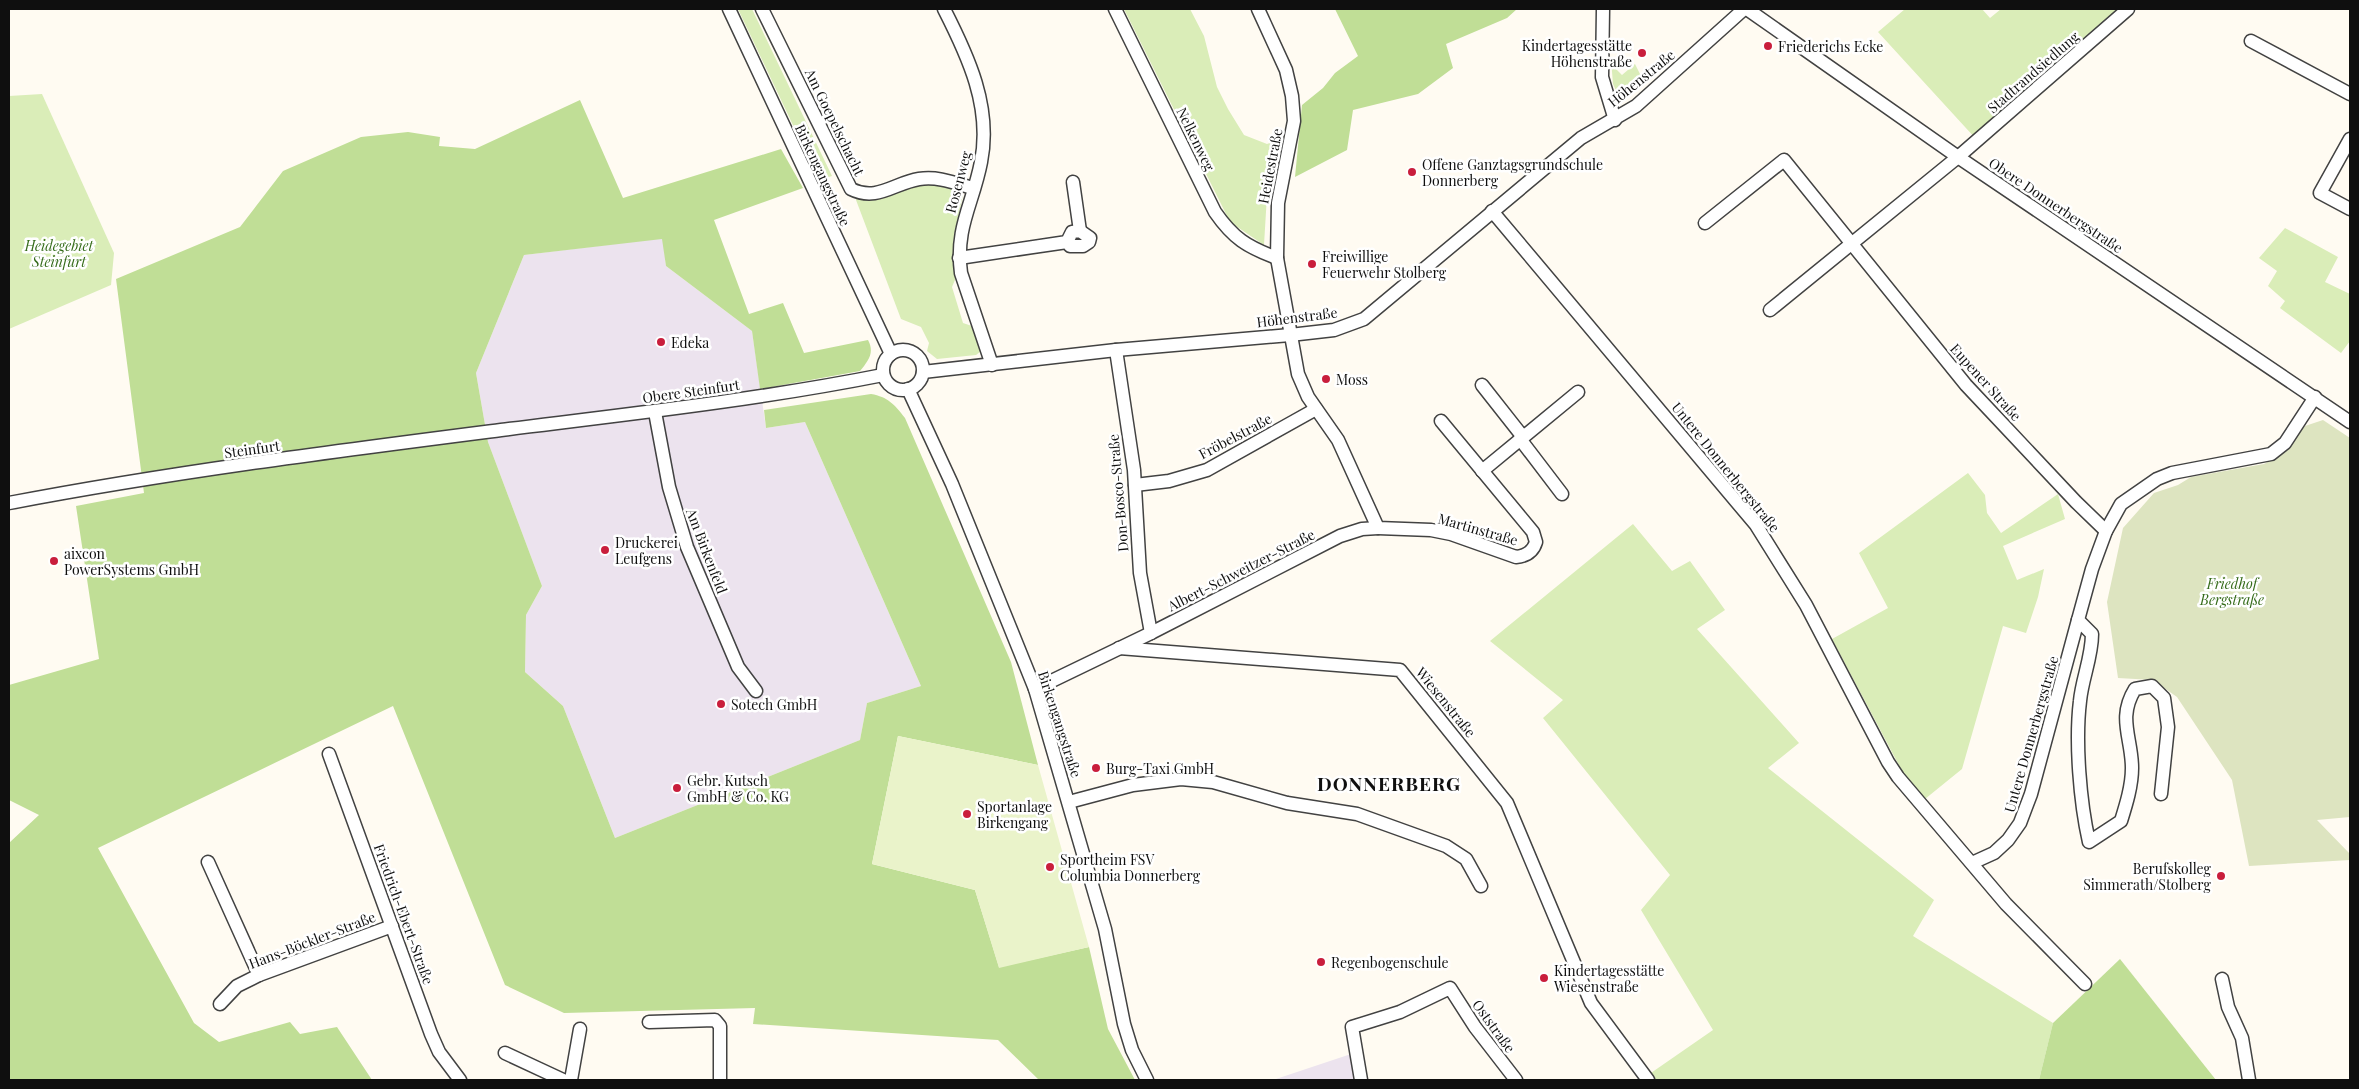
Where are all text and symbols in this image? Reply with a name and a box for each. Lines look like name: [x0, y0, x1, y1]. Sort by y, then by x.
street label: Stadtrandsiedlung: [1983, 27, 2083, 117]
place label: Kindertagesstätte Höhenstraße: [1522, 36, 1632, 71]
place label: Friederichs Ecke: [1778, 37, 1883, 56]
marker: Friederichs Ecke: [1762, 40, 1774, 52]
street label: Höhenstraße: [1603, 45, 1679, 111]
marker: Kindertagesstätte Höhenstraße: [1636, 47, 1648, 59]
street label: Am Goepelschacht: [800, 64, 870, 180]
street label: Nelkenweg: [1172, 104, 1220, 174]
street label: Birkengangstraße: [791, 121, 855, 229]
street label: Heidestraße: [1253, 127, 1287, 205]
street label: Rosenweg: [941, 148, 976, 215]
street label: Obere Donnerbergstraße: [1985, 153, 2127, 257]
place label: Offene Ganztagsgrundschule Donnerberg: [1422, 155, 1603, 190]
marker: Offene Ganztagsgrundschule Donnerberg: [1406, 166, 1418, 178]
park label: Heidegebiet Steinfurt: [24, 236, 94, 271]
place label: Freiwillige Feuerwehr Stolberg: [1322, 247, 1447, 282]
marker: Freiwillige Feuerwehr Stolberg: [1306, 258, 1318, 270]
street label: Höhenstraße: [1256, 303, 1338, 331]
place label: Edeka: [671, 333, 709, 352]
marker: Edeka: [655, 336, 667, 348]
street label: Eupener Straße: [1946, 339, 2026, 425]
place label: Moss: [1336, 370, 1368, 389]
marker: Moss: [1320, 373, 1332, 385]
street label: Obere Steinfurt: [641, 375, 742, 407]
street label: Untere Donnerbergstraße: [1668, 398, 1784, 536]
street label: Fröbelstraße: [1195, 409, 1275, 463]
street label: Don-Bosco-Straße: [1103, 433, 1133, 553]
street label: Steinfurt: [223, 436, 282, 462]
street label: Am Birkenfeld: [682, 505, 732, 596]
street label: Martinstraße: [1436, 509, 1520, 549]
street label: Albert-Schweitzer-Straße: [1163, 525, 1318, 616]
place label: Druckerei Leufgens: [615, 533, 678, 568]
place label: aixcon PowerSystems GmbH: [64, 544, 199, 579]
marker: Druckerei Leufgens: [599, 544, 611, 556]
marker: aixcon PowerSystems GmbH: [48, 555, 60, 567]
park label: Friedhof Bergstraße: [2199, 574, 2264, 609]
street label: Untere Donnerbergstraße: [2000, 654, 2062, 814]
street label: Wiesenstraße: [1411, 662, 1480, 741]
street label: Birkengangstraße: [1034, 668, 1086, 780]
place label: Sotech GmbH: [731, 695, 818, 714]
marker: Sotech GmbH: [715, 698, 727, 710]
place label: Burg-Taxi GmbH: [1106, 759, 1215, 778]
marker: Burg-Taxi GmbH: [1090, 762, 1102, 774]
district label: DONNERBERG: [1317, 770, 1461, 796]
place label: Gebr. Kutsch GmbH & Co. KG: [687, 771, 789, 806]
marker: Gebr. Kutsch GmbH & Co. KG: [671, 782, 683, 794]
place label: Sportanlage Birkengang: [977, 797, 1052, 832]
marker: Sportanlage Birkengang: [961, 808, 973, 820]
street label: Friedrich-Ebert-Straße: [370, 841, 438, 987]
place label: Sportheim FSV Columbia Donnerberg: [1060, 850, 1201, 885]
place label: Berufskolleg Simmerath/Stolberg: [2083, 859, 2212, 894]
marker: Sportheim FSV Columbia Donnerberg: [1044, 861, 1056, 873]
marker: Berufskolleg Simmerath/Stolberg: [2215, 870, 2227, 882]
street label: Hans-Böckler-Straße: [246, 907, 378, 973]
place label: Regenbogenschule: [1331, 953, 1448, 972]
marker: Regenbogenschule: [1315, 956, 1327, 968]
place label: Kindertagesstätte Wiesenstraße: [1553, 961, 1664, 996]
marker: Kindertagesstätte Wiesenstraße: [1538, 972, 1550, 984]
street label: Oststraße: [1468, 996, 1520, 1056]

